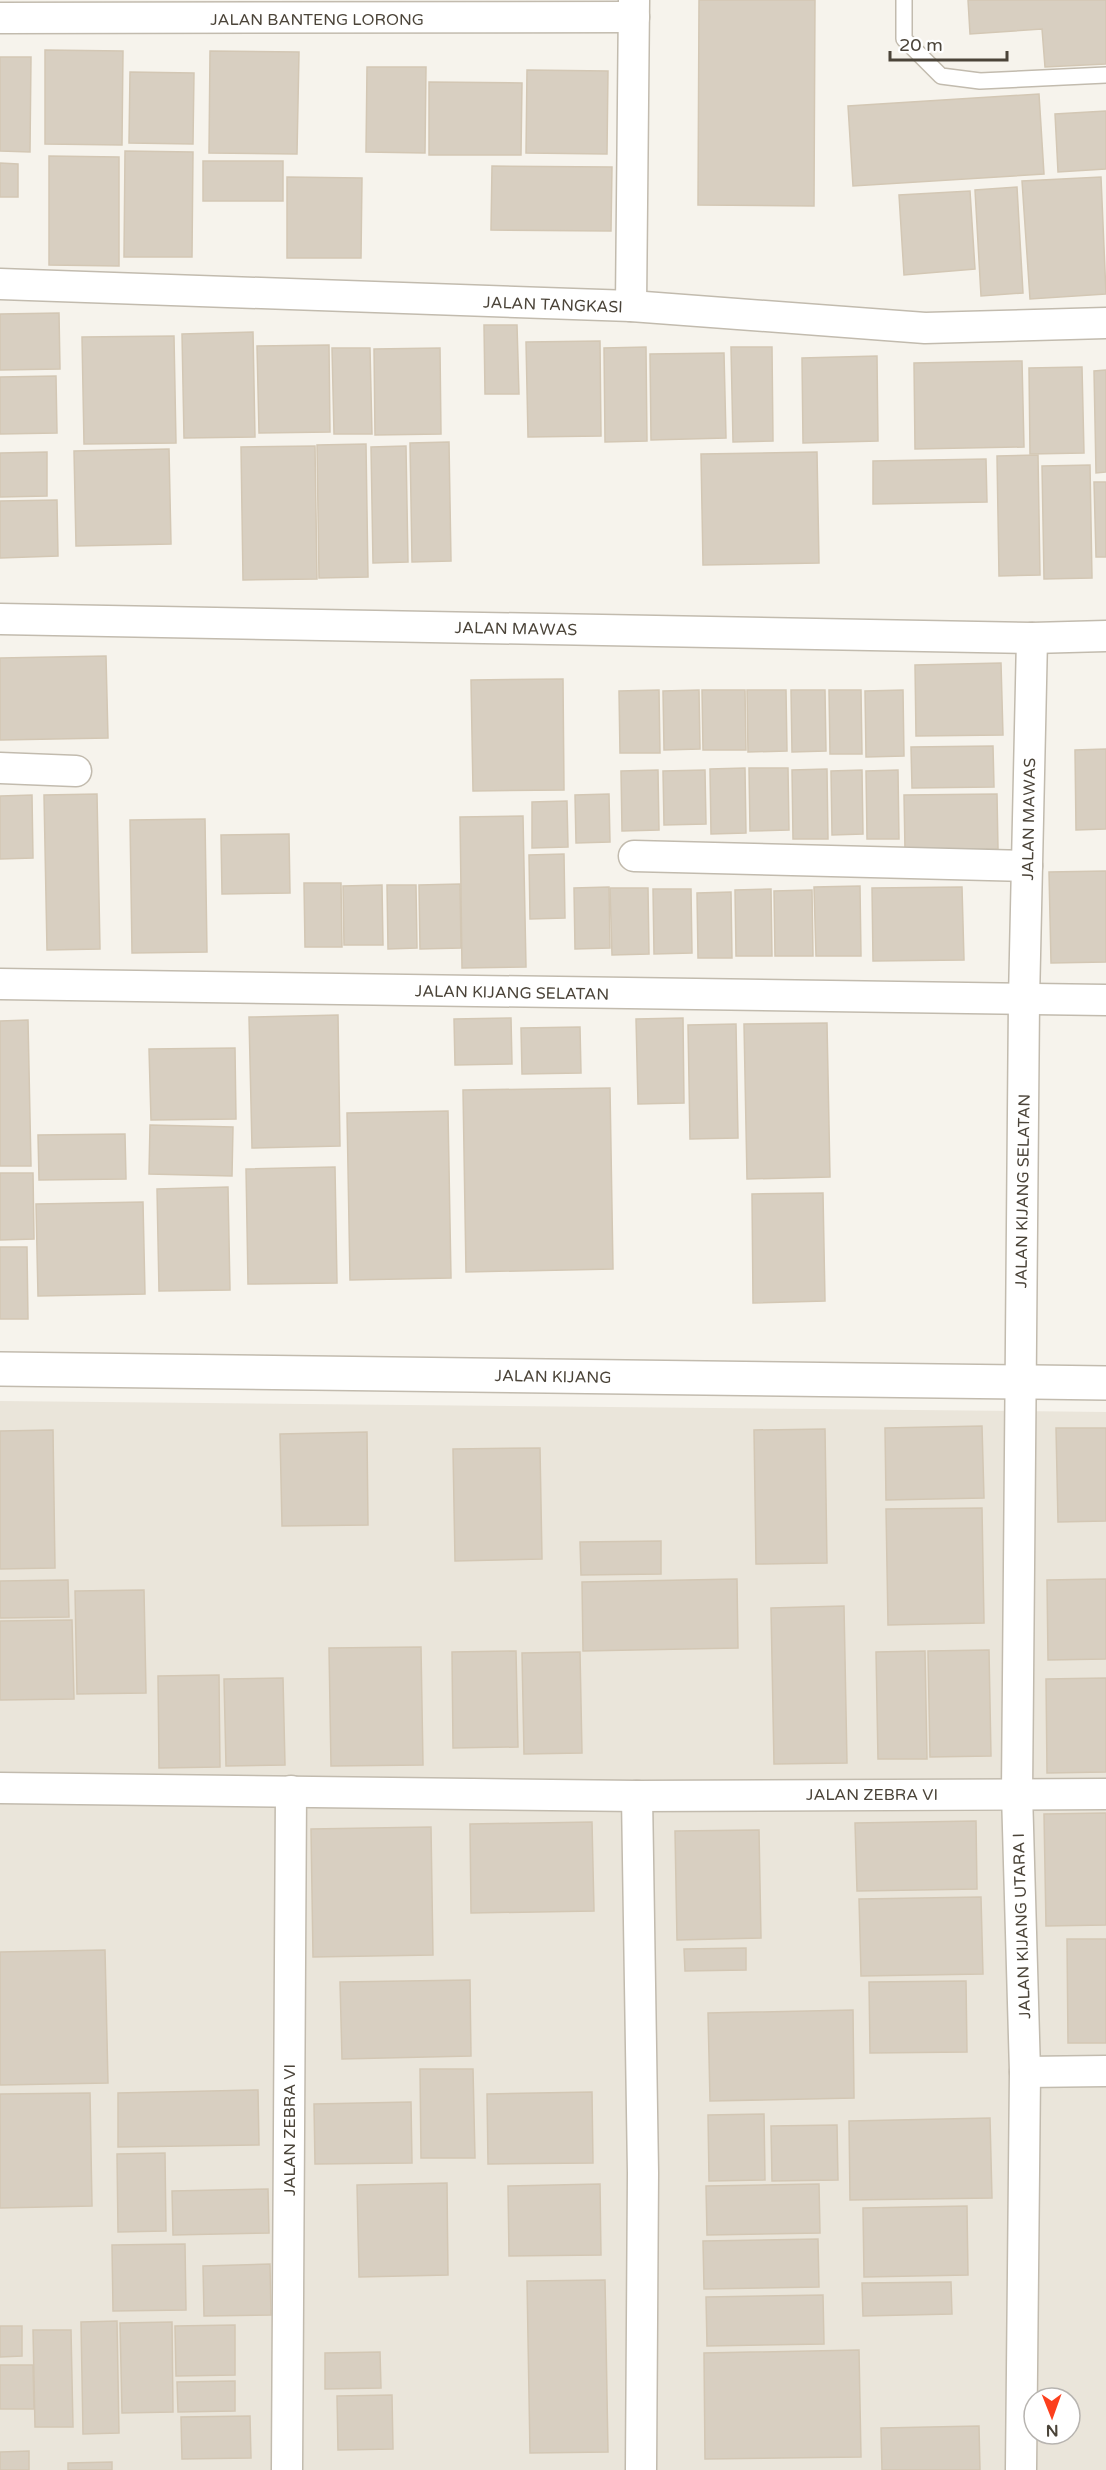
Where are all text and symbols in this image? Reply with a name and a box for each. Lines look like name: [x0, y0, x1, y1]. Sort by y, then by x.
street label: JALAN BANTENG LORONG: [210, 10, 424, 30]
scale bar: [890, 24, 1007, 62]
text: 20 m: [899, 34, 943, 56]
street label: JALAN TANGKASI: [483, 293, 623, 317]
street label: JALAN MAWAS: [455, 618, 578, 640]
street label: JALAN MAWAS: [1018, 757, 1040, 880]
street label: JALAN KIJANG SELATAN: [415, 981, 609, 1005]
street label: JALAN KIJANG SELATAN: [1011, 1094, 1035, 1288]
street label: JALAN KIJANG: [494, 1366, 612, 1388]
street label: JALAN ZEBRA VI: [806, 1785, 938, 1805]
street label: JALAN KIJANG UTARA I: [1009, 1833, 1035, 2019]
street label: JALAN ZEBRA VI: [280, 2064, 300, 2196]
north arrow: [1022, 2386, 1082, 2446]
text: N: [1046, 2420, 1059, 2440]

